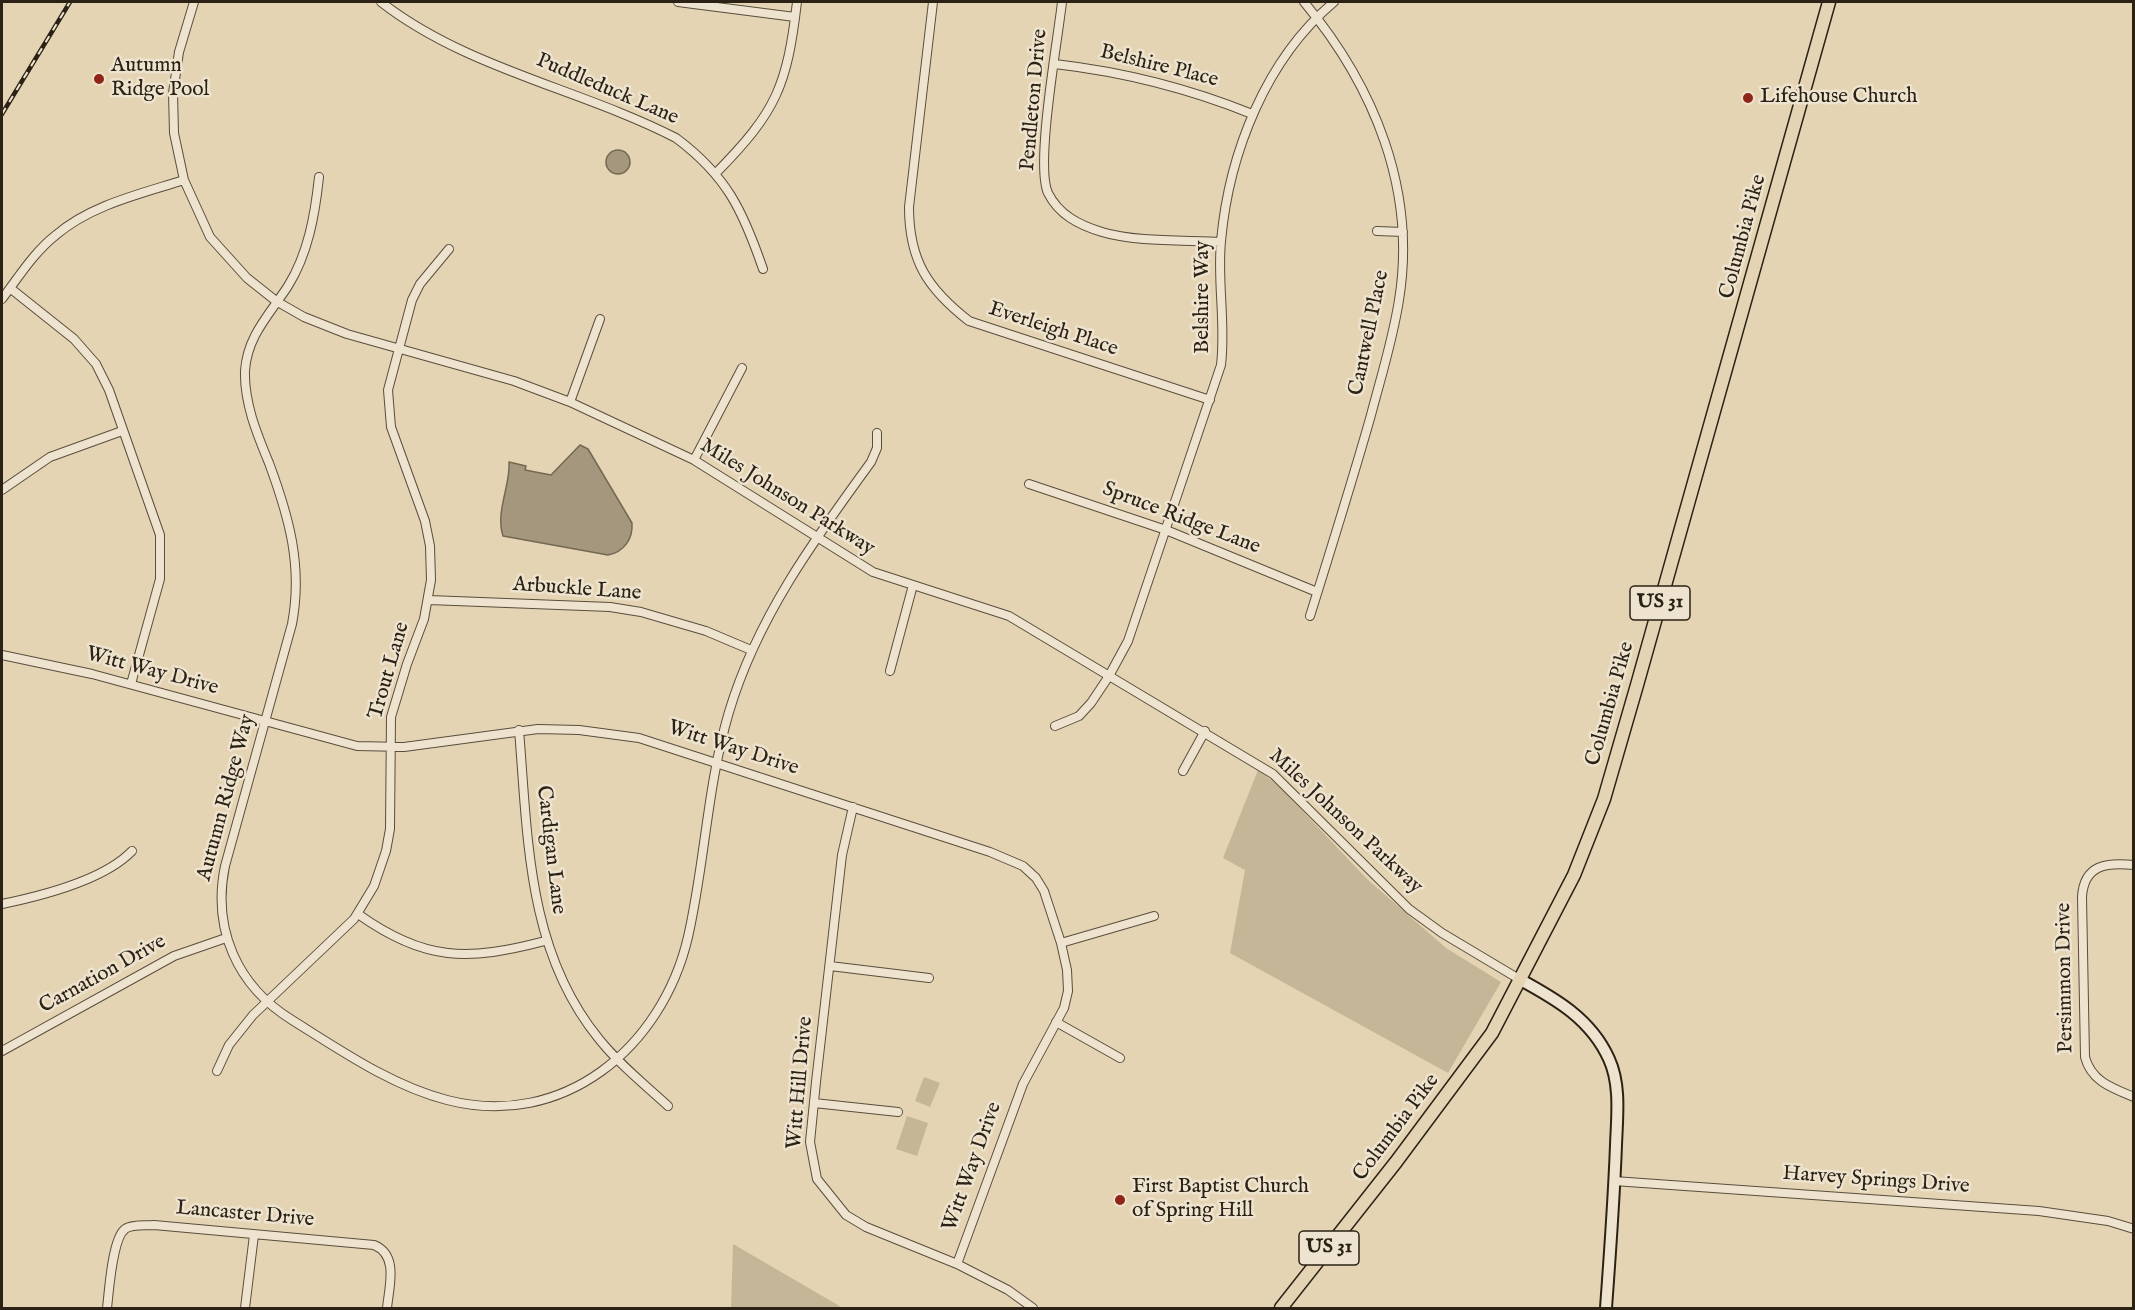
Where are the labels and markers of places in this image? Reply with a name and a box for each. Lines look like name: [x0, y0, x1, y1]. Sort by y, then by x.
place label: Autumn Ridge Pool: [111, 54, 209, 104]
marker: Autumn Ridge Pool: [92, 72, 106, 86]
place label: Lifehouse Church: [1760, 85, 1917, 111]
marker: Lifehouse Church: [1741, 91, 1755, 105]
place label: First Baptist Church of Spring Hill: [1132, 1175, 1309, 1225]
marker: First Baptist Church of Spring Hill: [1113, 1193, 1127, 1207]

